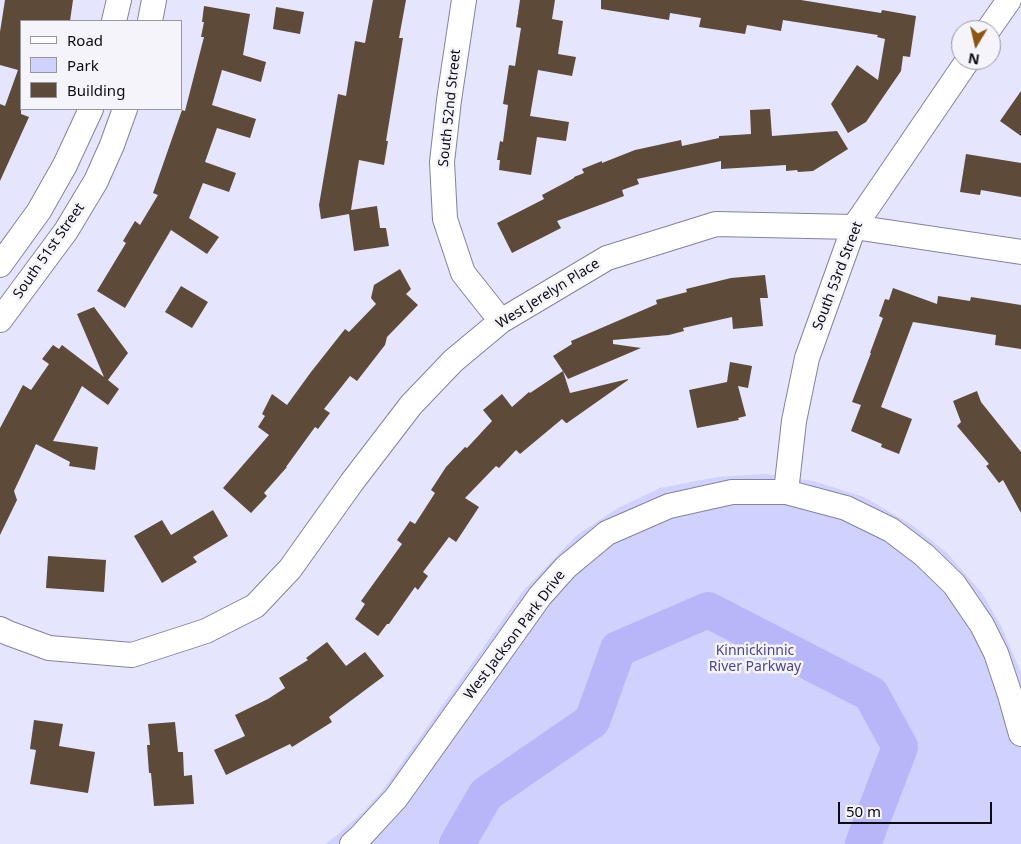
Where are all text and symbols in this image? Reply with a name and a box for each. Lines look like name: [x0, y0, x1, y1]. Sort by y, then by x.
legend: [20, 20, 182, 110]
north arrow: [951, 20, 1001, 70]
text: Road: [67, 30, 103, 50]
street label: South 52nd Street: [435, 48, 465, 168]
text: N: [967, 49, 981, 70]
text: Park: [67, 55, 99, 75]
text: Building: [67, 80, 125, 100]
street label: South 51st Street: [10, 200, 88, 302]
street label: South 53rd Street: [810, 219, 866, 333]
street label: West Jerelyn Place: [493, 255, 603, 333]
street label: West Jackson Park Drive: [461, 567, 569, 703]
park label: Kinnickinnic River Parkway: [709, 643, 801, 676]
scale bar: [841, 792, 995, 824]
text: 50 m: [846, 801, 881, 821]

